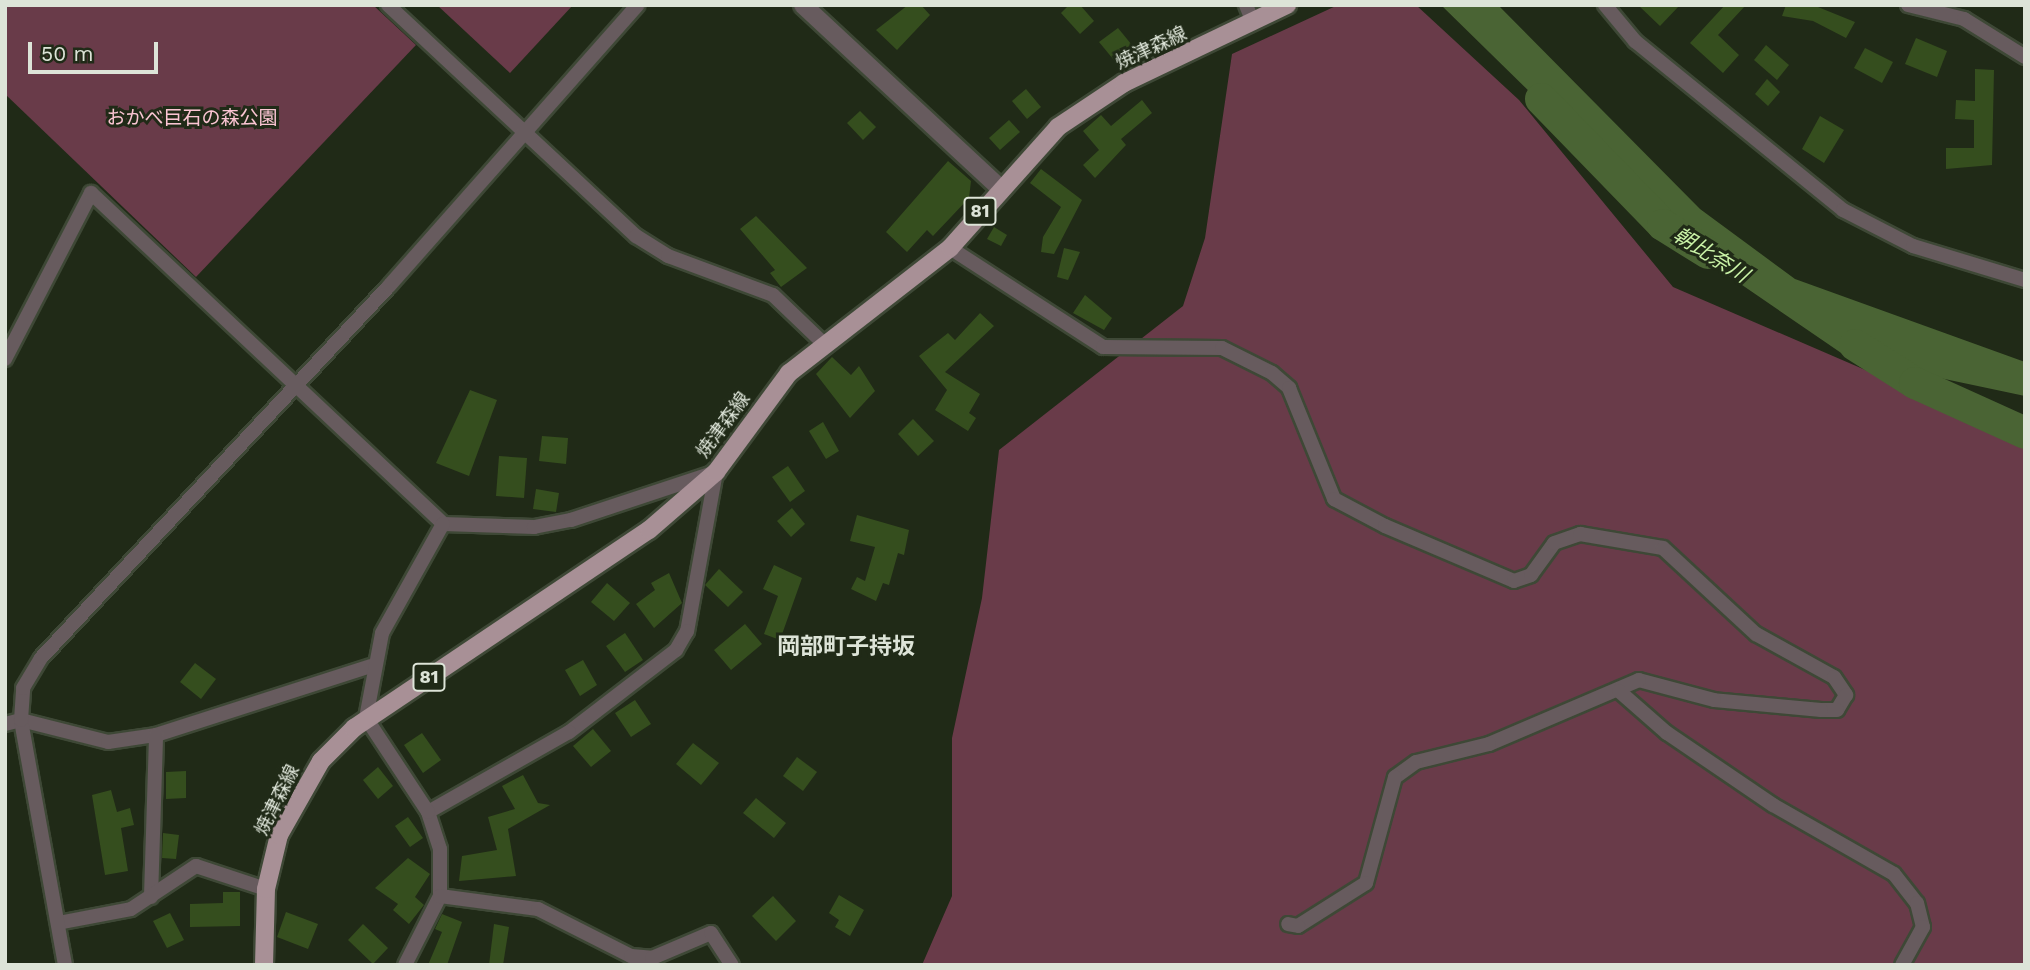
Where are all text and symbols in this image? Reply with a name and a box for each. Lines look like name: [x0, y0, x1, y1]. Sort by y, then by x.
street label: 焼津森線: [1112, 22, 1190, 74]
scale bar: [32, 28, 161, 72]
text: 50 m: [41, 41, 93, 66]
park label: おかべ巨石の森公園: [107, 107, 277, 129]
road number: 81: [962, 196, 998, 226]
water label: 朝比奈川: [1669, 222, 1753, 288]
street label: 焼津森線: [691, 388, 755, 462]
district label: 岡部町子持坂: [777, 633, 915, 661]
road number: 81: [412, 662, 446, 692]
street label: 焼津森線: [250, 761, 304, 839]

